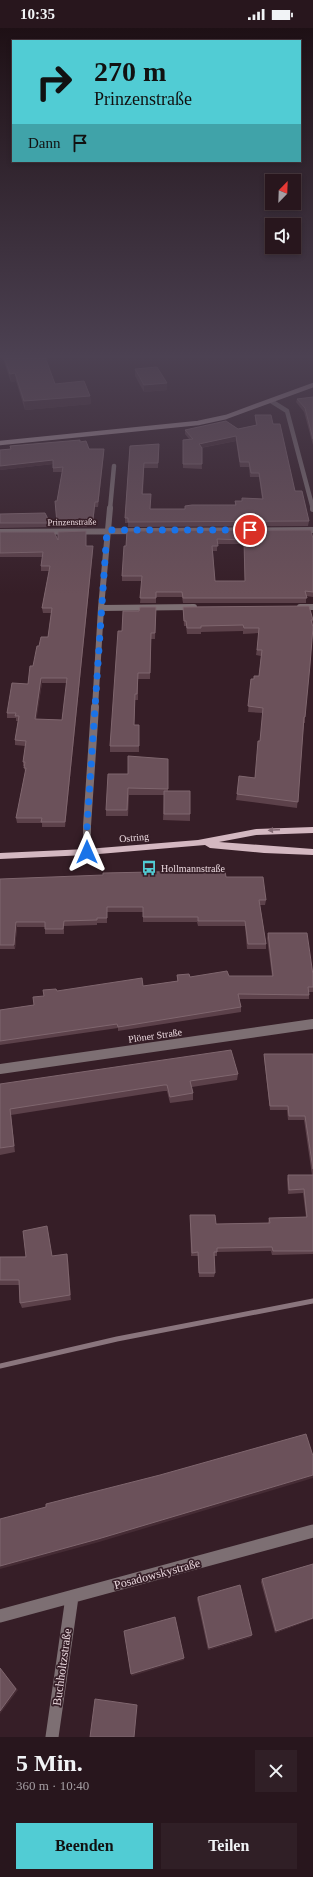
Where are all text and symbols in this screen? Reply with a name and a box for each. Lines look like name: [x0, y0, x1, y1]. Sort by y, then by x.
text: 10:35: [20, 6, 55, 22]
icon: right: [28, 56, 80, 108]
text: 270 m: [94, 56, 166, 87]
text: Prinzenstraße: [94, 89, 192, 109]
icon: arrive: [69, 132, 91, 154]
text: Dann: [28, 135, 61, 151]
north arrow: [265, 174, 301, 210]
map controls: [265, 174, 301, 254]
button: sound: [265, 218, 301, 254]
pin: [233, 513, 267, 547]
street label: Prinzenstraße: [47, 517, 97, 527]
icon: arrive: [239, 519, 261, 541]
one-way arrow: [268, 827, 280, 834]
position arrow: [66, 831, 108, 873]
street label: Ostring: [119, 831, 149, 844]
bus stop icon: Hollmannstraße: [140, 859, 158, 877]
place label: Hollmannstraße: [161, 863, 225, 874]
street label: Plöner Straße: [127, 1026, 183, 1045]
street label: Posadowskystraße: [112, 1556, 202, 1592]
street label: Buchholtzstraße: [50, 1627, 74, 1707]
text: 5 Min.: [16, 1750, 83, 1776]
button: close: [255, 1750, 297, 1792]
text: 360 m · 10:40: [16, 1778, 89, 1793]
button: Beenden: [16, 1823, 153, 1869]
button: Teilen: [161, 1823, 297, 1869]

